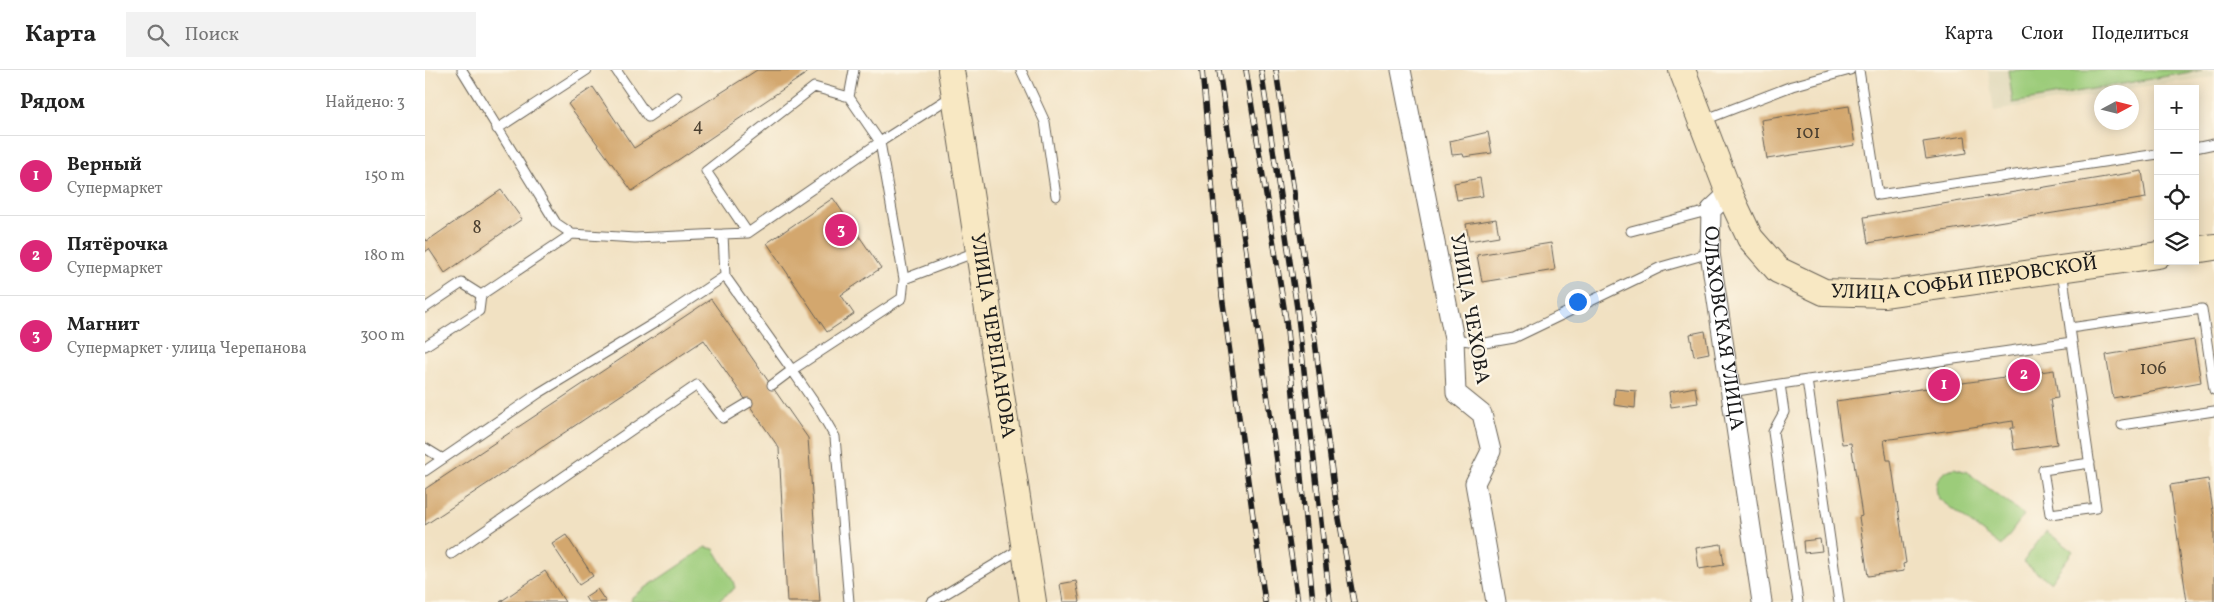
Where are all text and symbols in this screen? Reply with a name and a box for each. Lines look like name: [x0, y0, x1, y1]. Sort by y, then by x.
search box: [126, 12, 476, 57]
text: Карта: [25, 18, 96, 52]
icon: search: [144, 21, 172, 49]
text: Поиск: [184, 22, 239, 48]
text: Карта: [1945, 22, 1993, 47]
text: Слои: [2021, 22, 2063, 47]
text: Поделиться: [2091, 22, 2189, 47]
north arrow: [2094, 85, 2139, 130]
map controls: [2154, 85, 2199, 265]
button: +: [2154, 85, 2199, 130]
text: Рядом: [20, 88, 85, 117]
text: Найдено: 3: [325, 92, 405, 114]
house number: 4: [693, 114, 703, 139]
house number: 101: [1796, 121, 1820, 146]
button: −: [2154, 130, 2199, 175]
text: Верный: [67, 152, 142, 178]
text: 1: [33, 165, 39, 187]
text: 150 m: [364, 165, 405, 187]
button: locate: [2154, 175, 2199, 220]
text: Супермаркет: [67, 178, 163, 200]
pin: 3: [825, 211, 857, 249]
house number: 8: [472, 216, 482, 241]
button: layers: [2154, 220, 2199, 265]
street label: ОЛЬХОВСКАЯ УЛИЦА: [1696, 226, 1750, 433]
street label: УЛИЦА ЧЕРЕПАНОВА: [962, 231, 1022, 441]
street label: УЛИЦА ЧЕХОВА: [1442, 231, 1496, 387]
text: Пятёрочка: [67, 232, 168, 258]
text: 2: [32, 245, 40, 267]
text: 180 m: [364, 245, 405, 267]
street label: УЛИЦА СОФЬИ ПЕРОВСКОЙ: [1830, 250, 2099, 308]
text: Супермаркет: [67, 258, 163, 280]
your location: [1565, 289, 1591, 315]
text: Магнит: [67, 312, 140, 338]
text: 3: [32, 325, 40, 347]
text: 300 m: [360, 325, 405, 347]
text: Супермаркет · улица Черепанова: [67, 338, 307, 360]
pin: 2: [2008, 356, 2040, 394]
house number: 106: [2139, 357, 2167, 382]
pin: 1: [1928, 366, 1960, 404]

